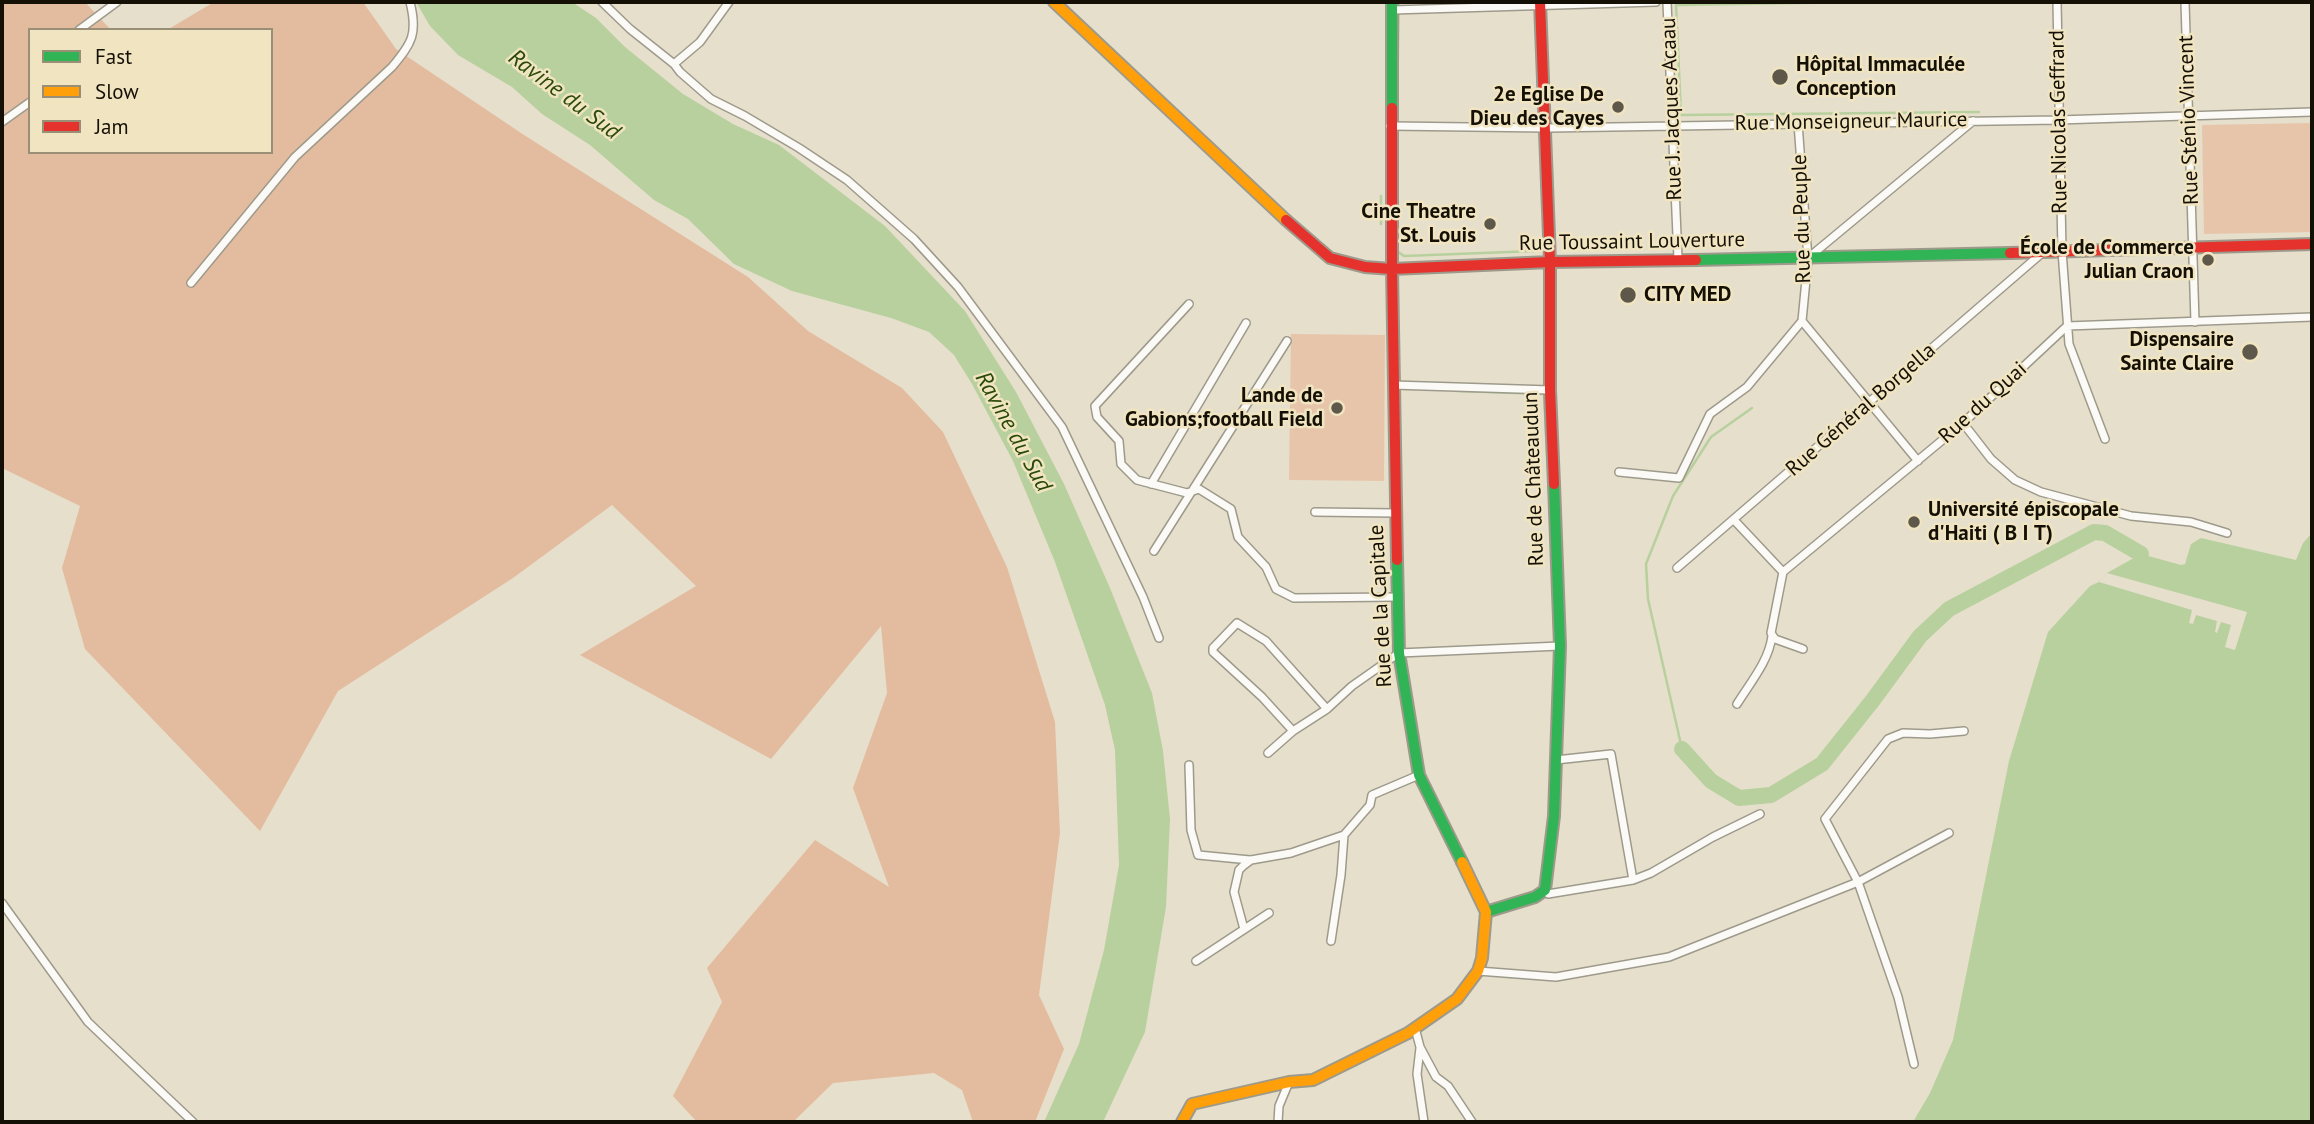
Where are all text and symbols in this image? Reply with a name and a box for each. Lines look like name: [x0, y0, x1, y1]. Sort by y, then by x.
street label: Rue J. Jacques Acaau: [1656, 17, 1688, 201]
legend: [28, 28, 273, 154]
street label: Rue Nicolas Geffrard: [2045, 30, 2073, 214]
street label: Rue Sténio Vincent: [2173, 35, 2205, 205]
text: Fast: [95, 43, 132, 70]
water label: Ravine du Sud: [503, 44, 625, 146]
place label: Hôpital Immaculée Conception: [1796, 52, 1965, 102]
marker: Hôpital Immaculée Conception: [1770, 67, 1790, 87]
text: Slow: [95, 78, 139, 105]
place label: 2e Eglise De Dieu des Cayes: [1470, 82, 1604, 132]
marker: 2e Eglise De Dieu des Cayes: [1610, 99, 1626, 115]
street label: Rue Monseigneur Maurice: [1734, 107, 1968, 137]
text: Jam: [95, 113, 129, 140]
street label: Rue du Peuple: [1787, 154, 1817, 284]
place label: Cine Theatre St. Louis: [1361, 199, 1476, 249]
marker: Cine Theatre St. Louis: [1482, 216, 1498, 232]
street label: Rue Toussaint Louverture: [1519, 227, 1745, 257]
place label: École de Commerce Julian Craon: [2020, 235, 2194, 285]
marker: École de Commerce Julian Craon: [2200, 252, 2216, 268]
place label: CITY MED: [1644, 282, 1731, 308]
marker: CITY MED: [1618, 285, 1638, 305]
place label: Dispensaire Sainte Claire: [2120, 327, 2234, 377]
street label: Rue Général Borgella: [1781, 338, 1941, 482]
marker: Dispensaire Sainte Claire: [2240, 342, 2260, 362]
street label: Rue du Quai: [1934, 357, 2032, 449]
water label: Ravine du Sud: [969, 367, 1057, 497]
place label: Lande de Gabions;football Field: [1125, 383, 1323, 433]
street label: Rue de Châteaudun: [1518, 391, 1550, 567]
marker: Lande de Gabions;football Field: [1329, 400, 1345, 416]
place label: Université épiscopale d'Haiti ( B I T): [1928, 497, 2119, 547]
marker: Université épiscopale d'Haiti ( B I T): [1906, 514, 1922, 530]
street label: Rue de la Capitale: [1364, 524, 1398, 688]

